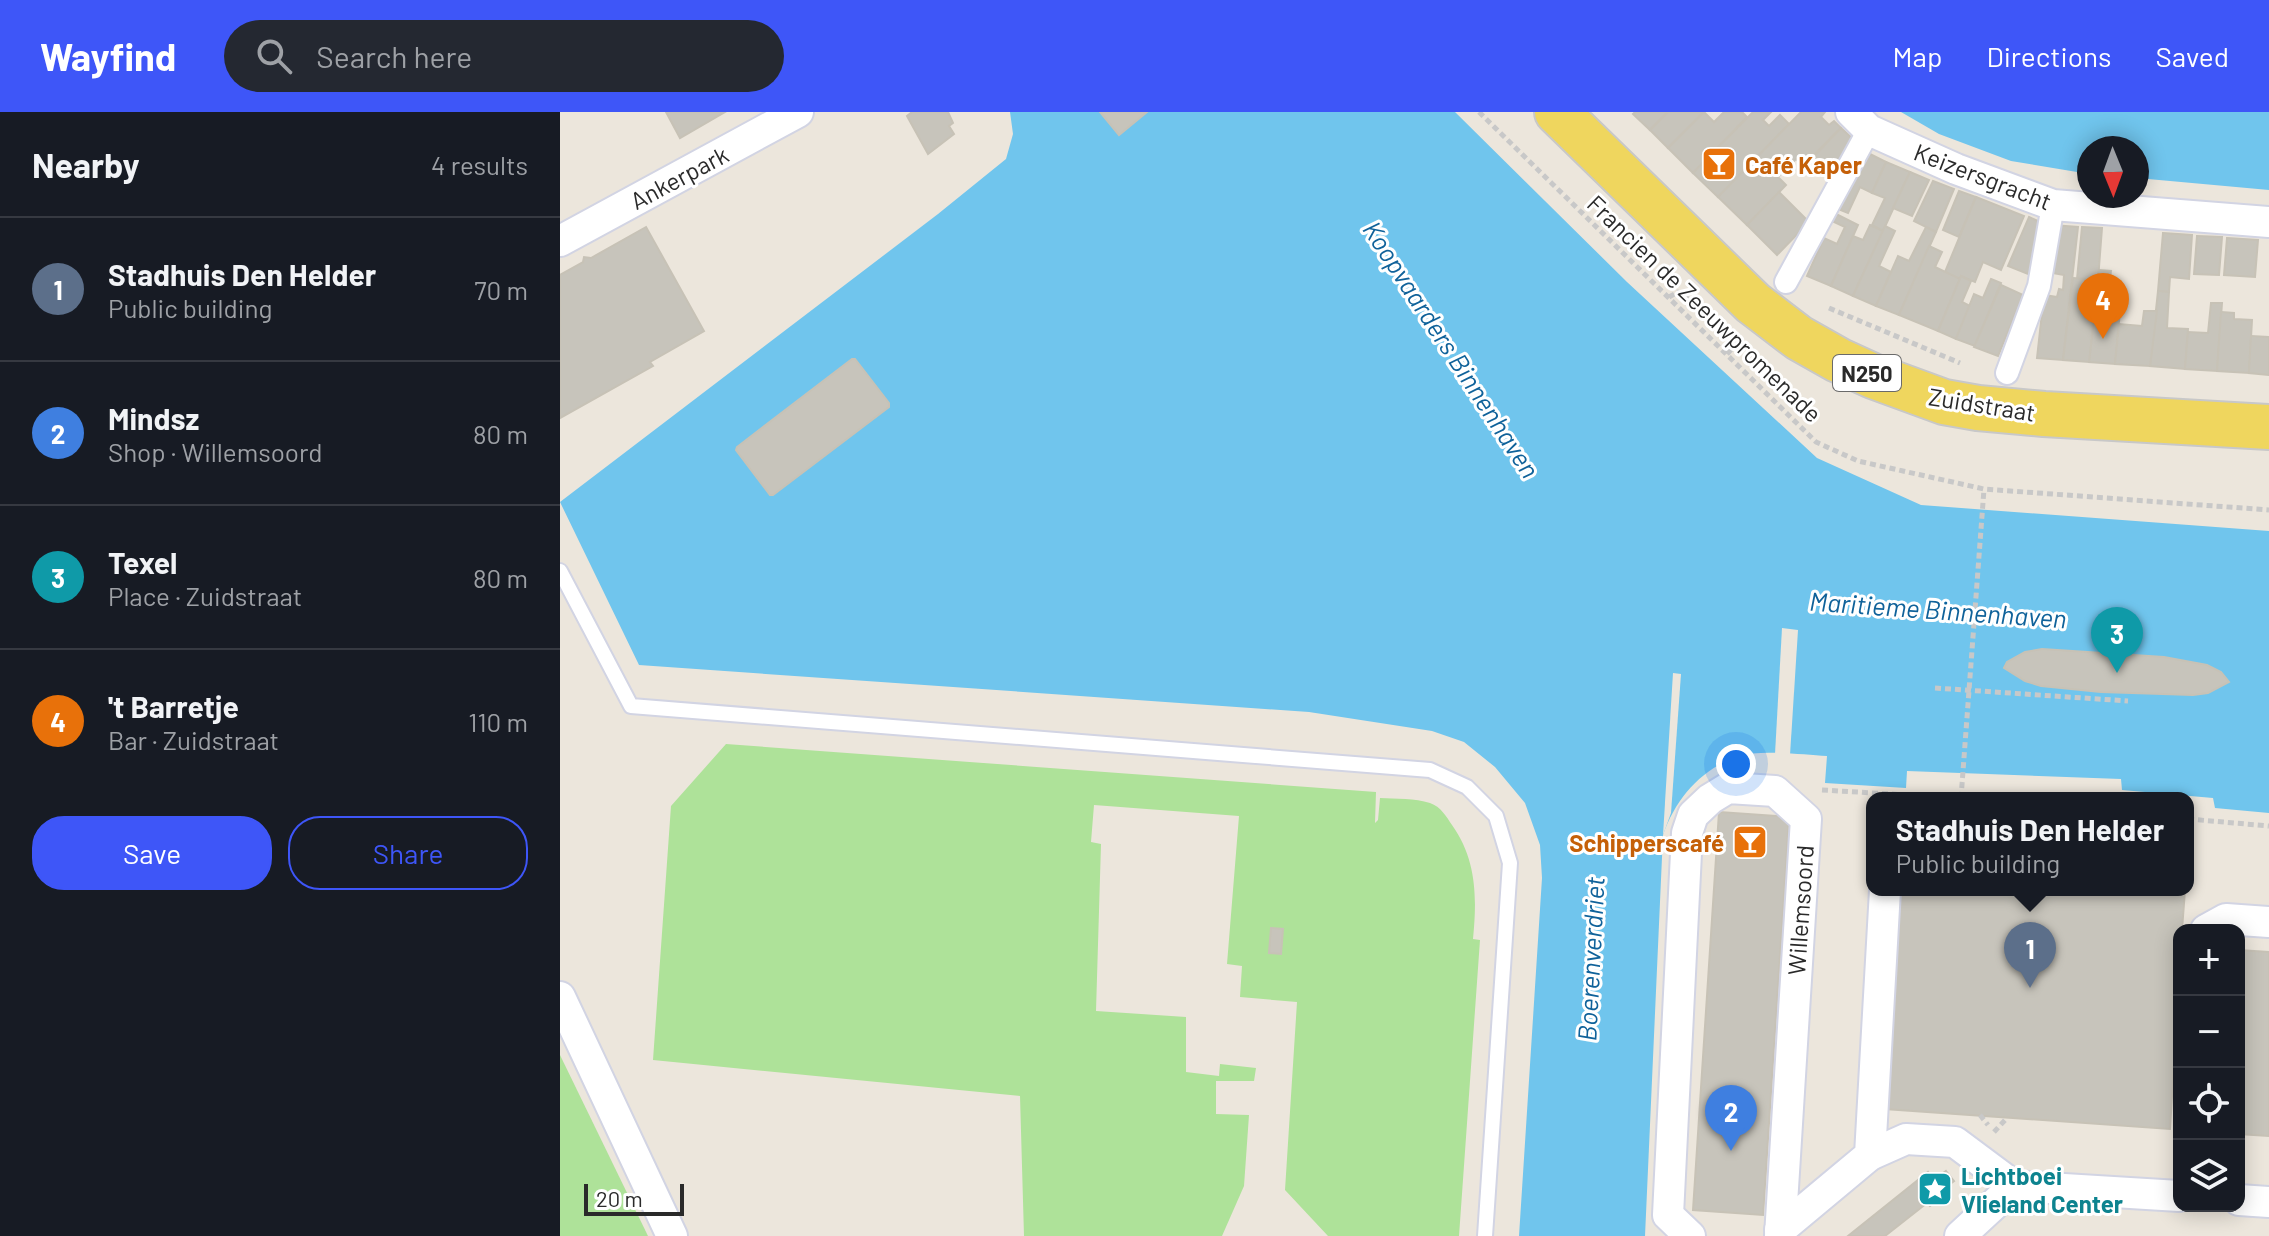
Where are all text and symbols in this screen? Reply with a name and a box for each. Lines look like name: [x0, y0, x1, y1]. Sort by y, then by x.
search box: [224, 20, 784, 92]
text: Wayfind: [40, 33, 176, 79]
icon: search: [252, 34, 296, 78]
text: Search here: [316, 38, 472, 74]
text: Map: [1893, 39, 1942, 73]
text: Directions: [1986, 39, 2112, 73]
text: Saved: [2156, 39, 2229, 73]
north arrow: [2077, 136, 2149, 208]
street label: Keizersgracht: [1910, 137, 2056, 215]
street label: Ankerpark: [625, 139, 733, 215]
text: Nearby: [32, 144, 140, 185]
bar icon: Café Kaper: [1700, 145, 1738, 183]
text: 4 results: [431, 149, 528, 180]
place label: Café Kaper: [1745, 150, 1862, 179]
street label: Francien de Zeeuwpromenade: [1582, 188, 1828, 428]
water label: Koopvaarders Binnenhaven: [1357, 215, 1547, 483]
text: Stadhuis Den Helder: [108, 256, 376, 292]
pin: 4: [2077, 273, 2129, 339]
text: 1: [53, 274, 63, 305]
text: 70 m: [474, 274, 528, 305]
text: Public building: [108, 292, 272, 323]
road number: N250: [1833, 355, 1901, 391]
street label: Zuidstraat: [1927, 381, 2037, 427]
text: Mindsz: [108, 400, 199, 436]
text: 2: [51, 418, 65, 449]
text: 80 m: [473, 418, 528, 449]
text: Shop · Willemsoord: [108, 436, 323, 467]
text: Texel: [108, 544, 177, 580]
text: 3: [51, 562, 65, 593]
text: 80 m: [473, 562, 528, 593]
text: Place · Zuidstraat: [108, 580, 302, 611]
water label: Maritieme Binnenhaven: [1808, 585, 2068, 633]
pin: 3: [2091, 607, 2143, 673]
text: 't Barretje: [108, 688, 239, 724]
text: 4: [50, 706, 66, 737]
text: 110 m: [468, 706, 528, 737]
text: Bar · Zuidstraat: [108, 724, 279, 755]
your location: [1716, 744, 1756, 784]
popup: [1866, 792, 2194, 896]
text: Stadhuis Den Helder: [1896, 811, 2164, 847]
button: Save: [32, 816, 272, 890]
button: Share: [288, 816, 528, 890]
bar icon: Schipperscafé: [1731, 823, 1769, 861]
place label: Schipperscafé: [1569, 828, 1724, 857]
street label: Willemsoord: [1781, 844, 1819, 976]
text: Public building: [1896, 847, 2060, 878]
water label: Boerenverdriet: [1570, 876, 1610, 1042]
pin: 1: [2004, 922, 2056, 988]
map controls: [2173, 924, 2245, 1212]
button: +: [2173, 924, 2245, 996]
button: −: [2173, 996, 2245, 1068]
button: locate: [2173, 1068, 2245, 1140]
pin: 2: [1705, 1085, 1757, 1151]
button: layers: [2173, 1140, 2245, 1212]
place label: Lichtboei Vlieland Center: [1961, 1161, 2123, 1218]
place icon: Lichtboei Vlieland Center: [1916, 1170, 1954, 1208]
scale bar: [584, 1180, 684, 1216]
text: 20 m: [596, 1185, 643, 1211]

